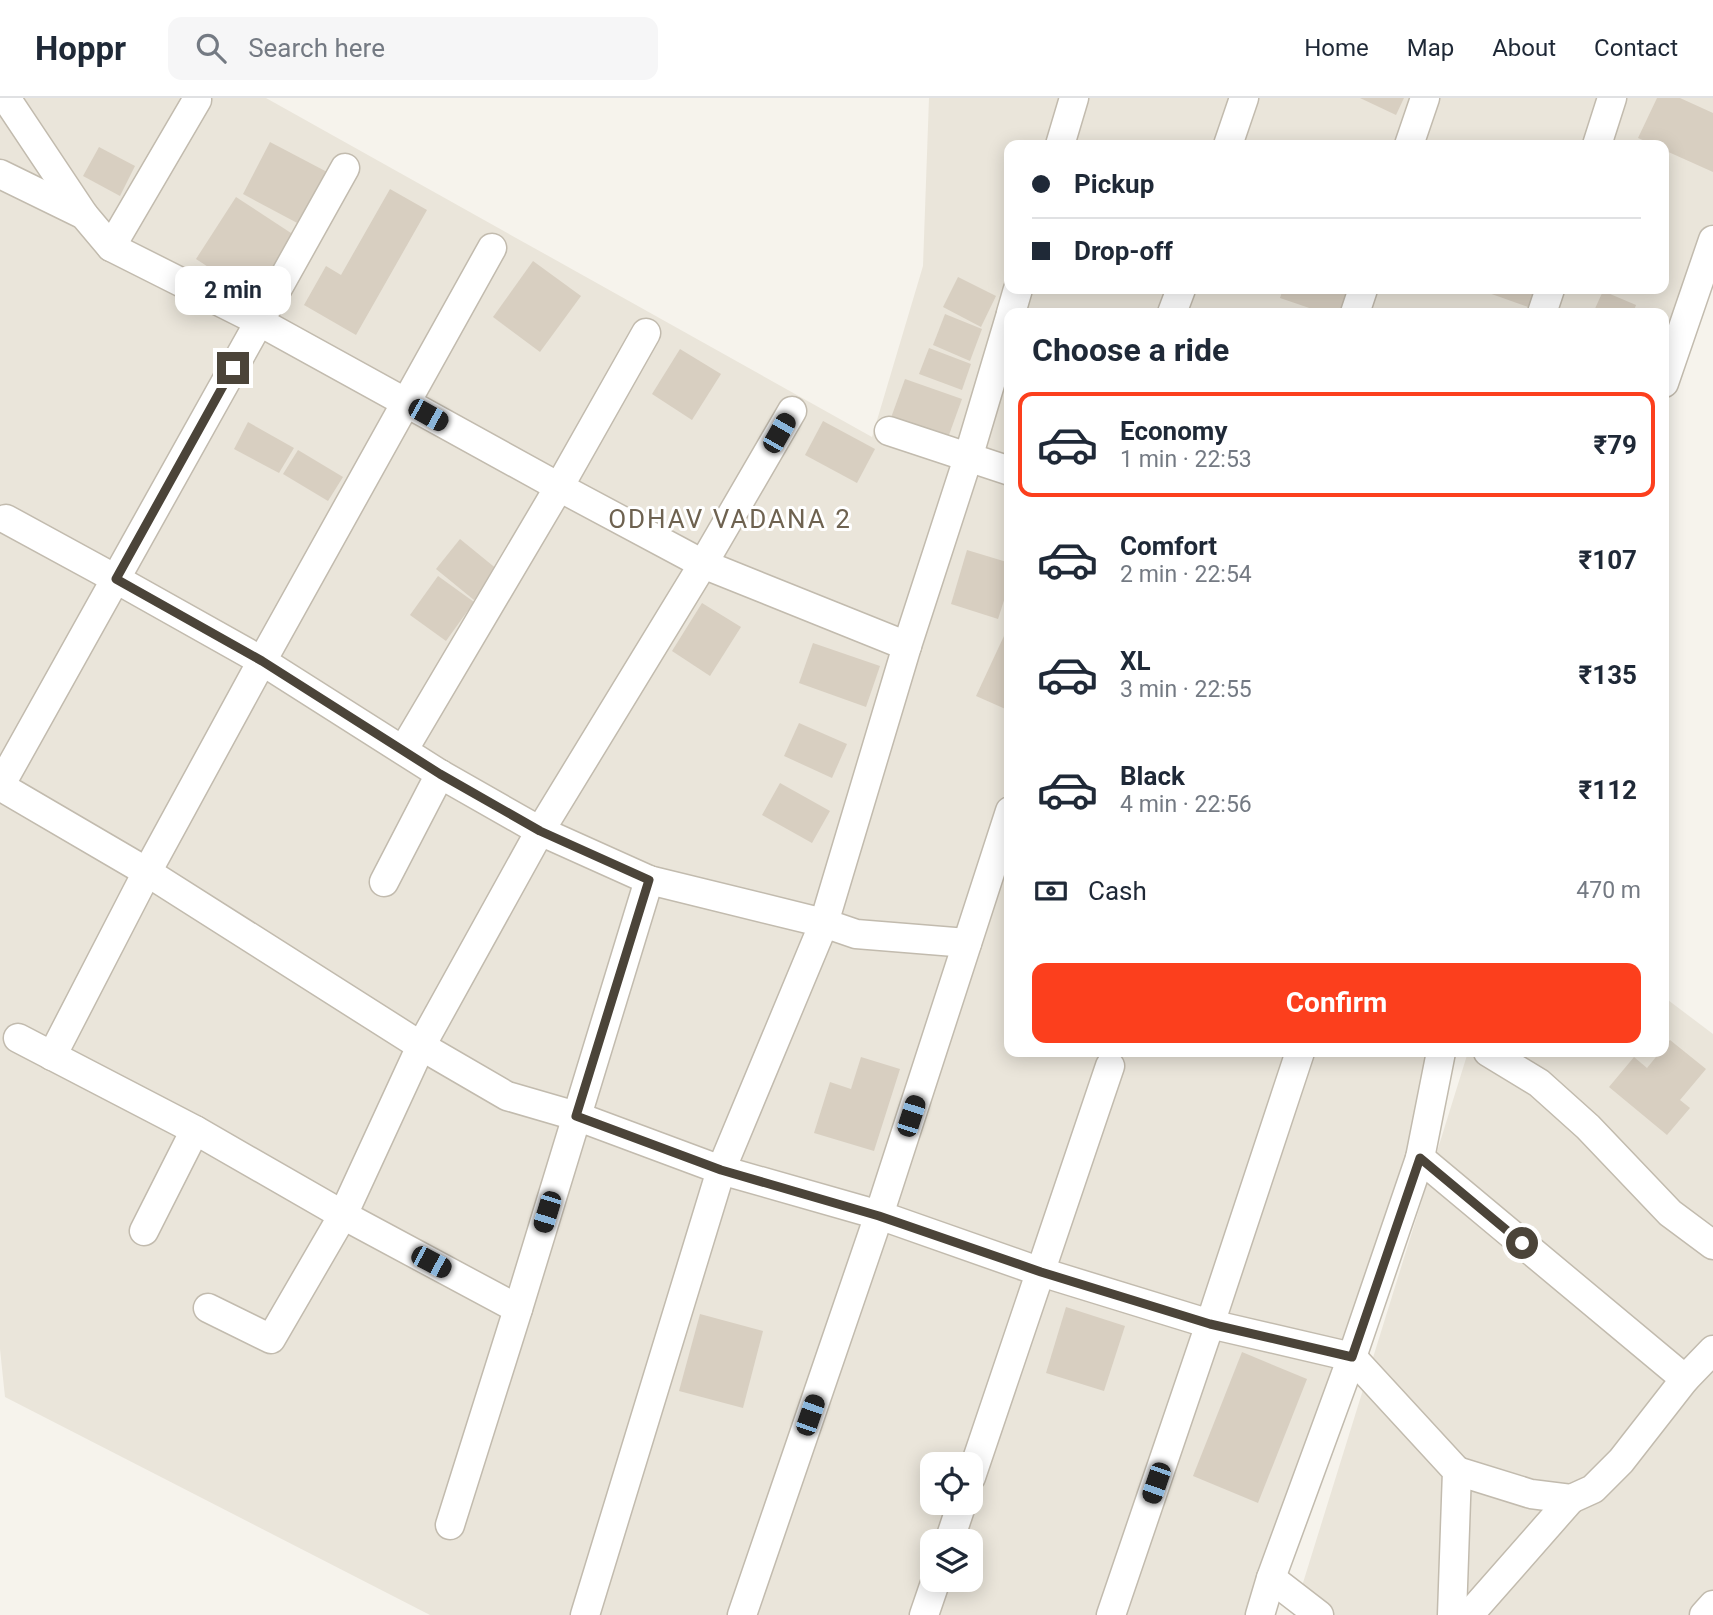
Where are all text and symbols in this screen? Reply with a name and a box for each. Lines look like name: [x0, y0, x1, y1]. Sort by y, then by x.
search box: [168, 17, 658, 80]
text: Hoppr: [35, 29, 126, 68]
icon: search: [192, 29, 230, 67]
text: Search here: [248, 33, 385, 63]
text: Home: [1304, 34, 1369, 62]
text: Map: [1407, 34, 1454, 62]
text: About: [1492, 34, 1556, 62]
text: Contact: [1594, 34, 1678, 62]
text: Pickup: [1074, 169, 1154, 199]
text: Drop-off: [1074, 236, 1173, 266]
callout: 2 min: [175, 266, 291, 316]
text: 2 min: [204, 277, 262, 304]
text: Choose a ride: [1032, 331, 1229, 369]
route end: [217, 352, 249, 384]
car: [405, 396, 452, 434]
car: [760, 410, 799, 456]
icon: car: [1036, 413, 1099, 476]
text: Economy: [1120, 416, 1227, 446]
text: ₹79: [1593, 430, 1637, 460]
text: 1 min · 22:53: [1120, 446, 1252, 473]
district label: ODHAV VADANA 2: [608, 504, 852, 534]
icon: car: [1036, 528, 1099, 591]
text: Comfort: [1120, 531, 1217, 561]
text: ₹107: [1579, 545, 1637, 575]
text: 2 min · 22:54: [1120, 561, 1252, 588]
icon: car: [1036, 643, 1099, 706]
text: XL: [1120, 646, 1151, 676]
text: ₹135: [1579, 660, 1637, 690]
text: 3 min · 22:55: [1120, 676, 1252, 703]
icon: car: [1036, 758, 1099, 821]
text: Black: [1120, 761, 1185, 791]
text: ₹112: [1579, 775, 1637, 805]
text: 4 min · 22:56: [1120, 791, 1252, 818]
icon: cash: [1032, 872, 1070, 910]
text: Cash: [1088, 876, 1147, 906]
text: 470 m: [1576, 877, 1641, 904]
button: Confirm: [1032, 963, 1641, 1043]
car: [895, 1093, 928, 1139]
car: [531, 1189, 564, 1235]
route start: [1506, 1227, 1538, 1259]
car: [408, 1243, 455, 1281]
car: [794, 1392, 827, 1438]
map controls: [920, 1452, 983, 1592]
button: locate: [920, 1452, 983, 1515]
car: [1140, 1460, 1173, 1506]
button: layers: [920, 1529, 983, 1592]

